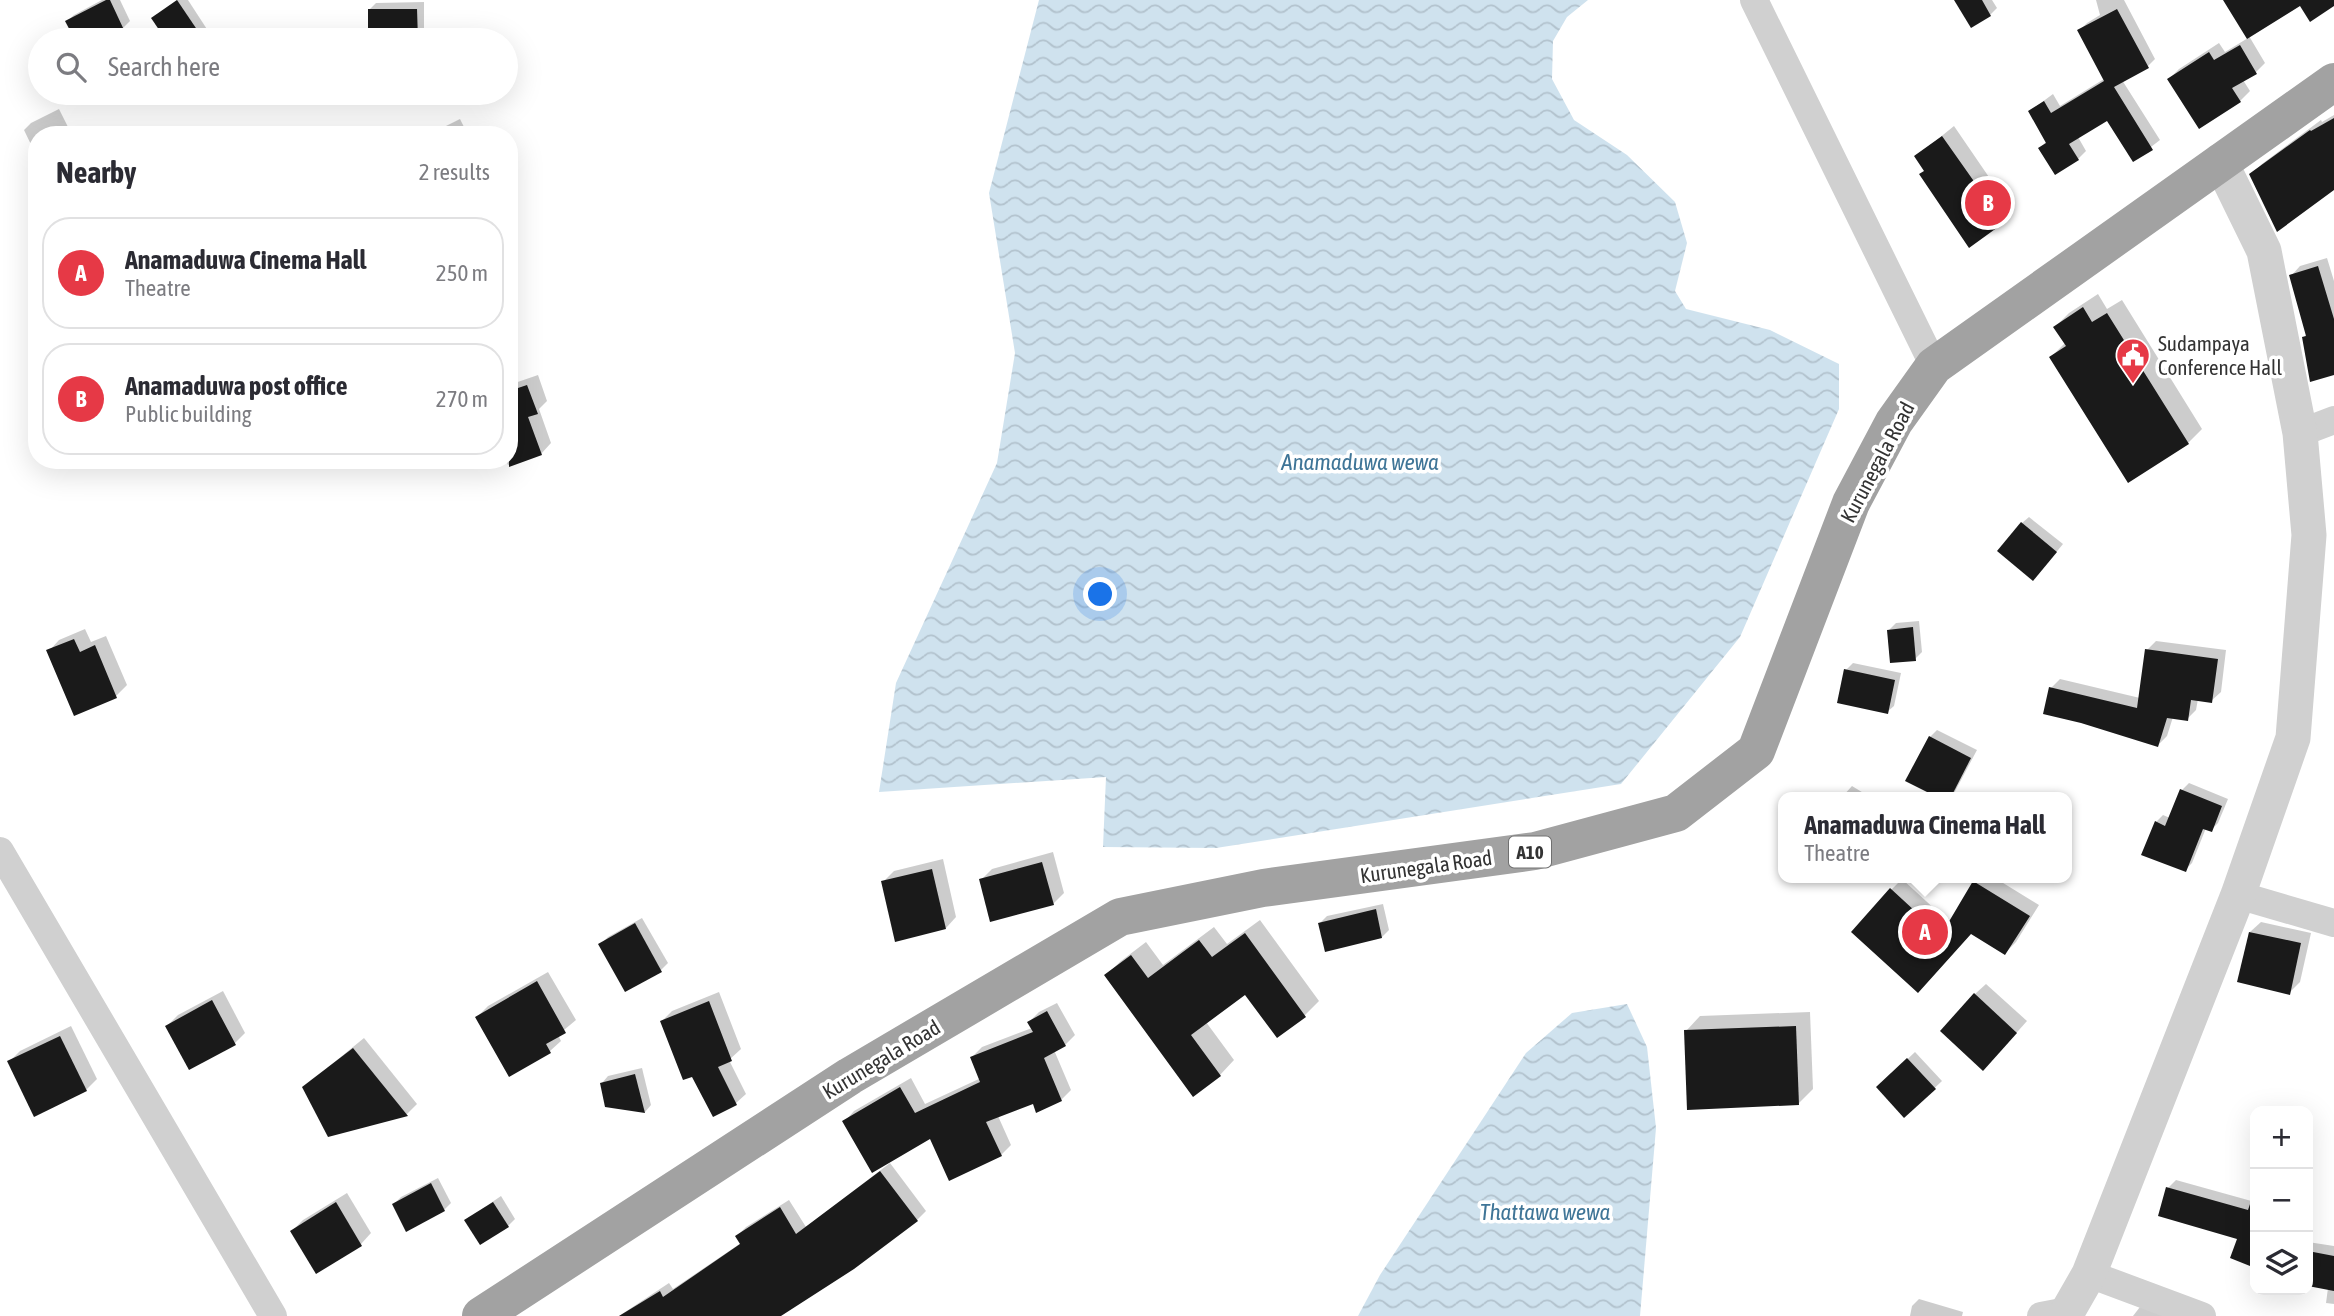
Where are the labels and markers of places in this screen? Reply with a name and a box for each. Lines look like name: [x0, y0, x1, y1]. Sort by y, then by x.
pin: B: [1965, 177, 2011, 229]
place label: Sudampaya Conference Hall: [2158, 331, 2282, 379]
public building icon: Sudampaya Conference Hall: [2114, 336, 2152, 385]
pin: A: [1902, 906, 1948, 958]

